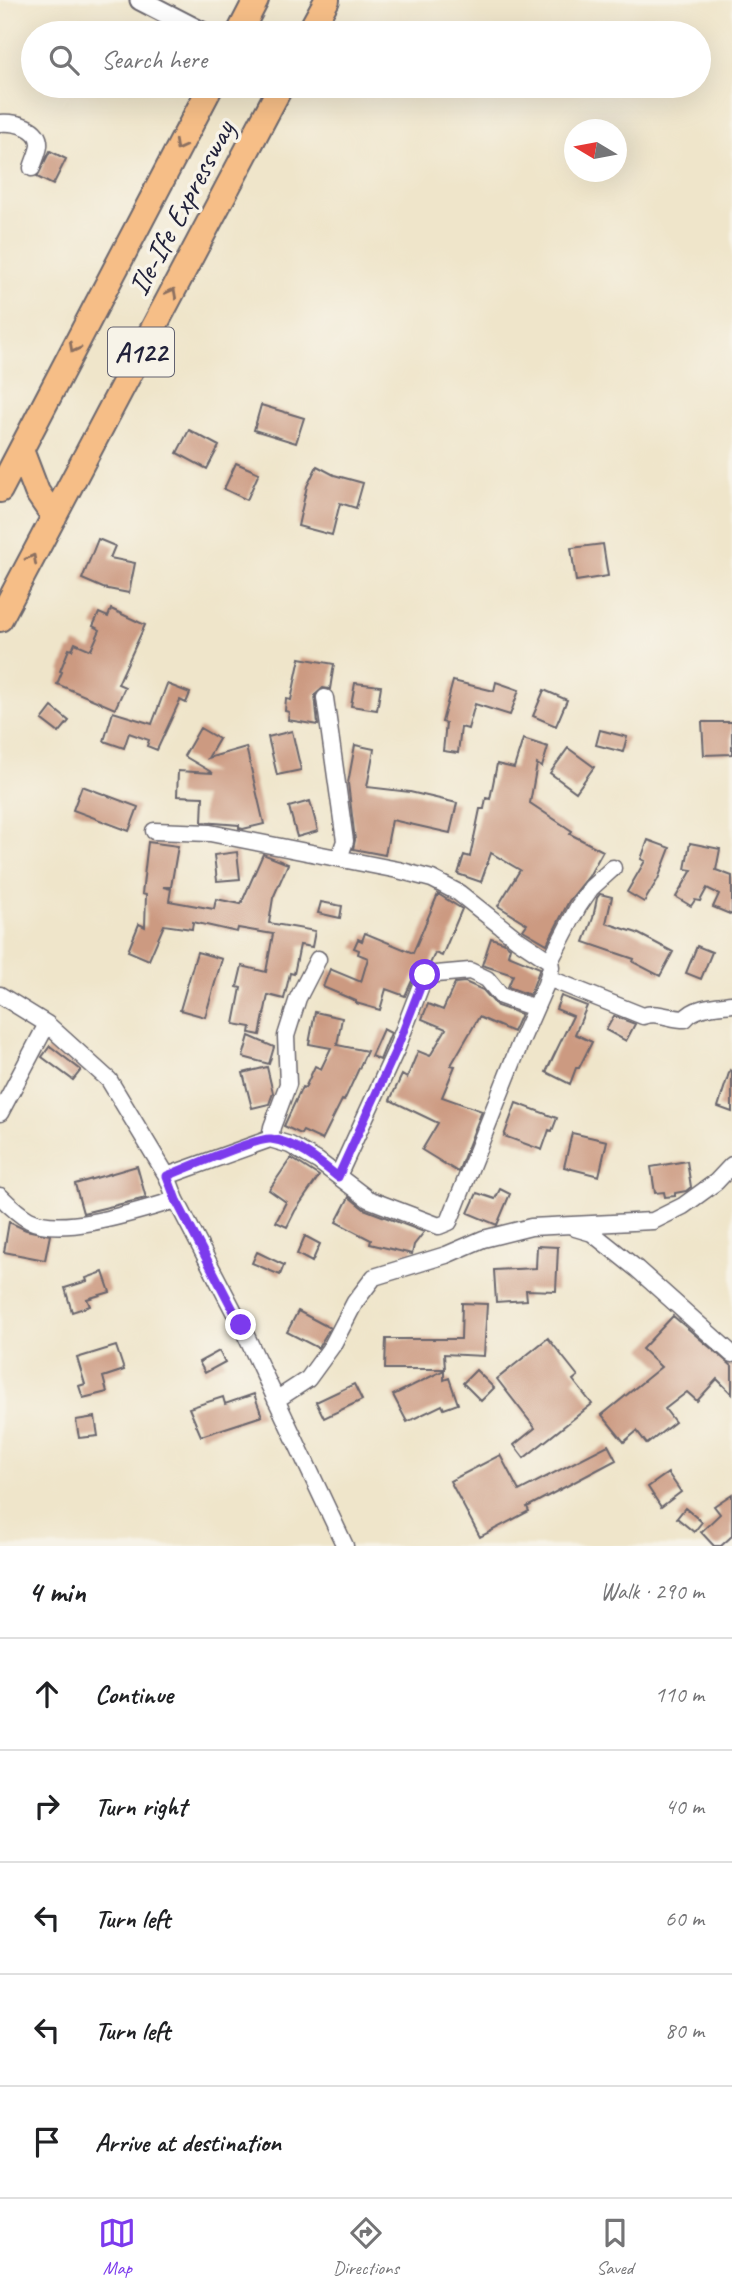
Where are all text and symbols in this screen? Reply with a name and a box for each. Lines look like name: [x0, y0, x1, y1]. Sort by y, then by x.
search box: [21, 21, 711, 98]
icon: search: [45, 41, 83, 79]
text: Search here: [101, 43, 207, 76]
street label: Ile-Ife Expressway: [119, 113, 244, 302]
north arrow: [564, 119, 627, 182]
one-way arrow: [174, 139, 188, 151]
one-way arrow: [164, 287, 178, 300]
road number: A122: [108, 328, 174, 376]
one-way arrow: [69, 341, 83, 353]
one-way arrow: [24, 554, 37, 566]
route start: [409, 959, 440, 990]
route end: [225, 1309, 256, 1340]
text: 4 min: [28, 1573, 85, 1611]
text: Walk · 290 m: [600, 1577, 704, 1606]
icon: ahead: [28, 1675, 66, 1713]
text: Continue: [95, 1678, 173, 1711]
text: 110 m: [655, 1680, 704, 1709]
icon: right: [28, 1787, 66, 1825]
text: Turn right: [95, 1790, 186, 1823]
text: 40 m: [665, 1792, 704, 1821]
icon: left: [28, 1899, 66, 1937]
text: Turn left: [95, 1902, 170, 1935]
text: 60 m: [665, 1904, 704, 1933]
icon: left: [28, 2011, 66, 2049]
text: Turn left: [95, 2014, 170, 2047]
text: 80 m: [665, 2016, 704, 2045]
icon: arrive: [28, 2123, 66, 2161]
text: Arrive at destination: [95, 2126, 281, 2159]
tab: Map: [98, 2214, 136, 2280]
tab: Directions: [333, 2214, 399, 2280]
tab: Saved: [596, 2214, 634, 2280]

